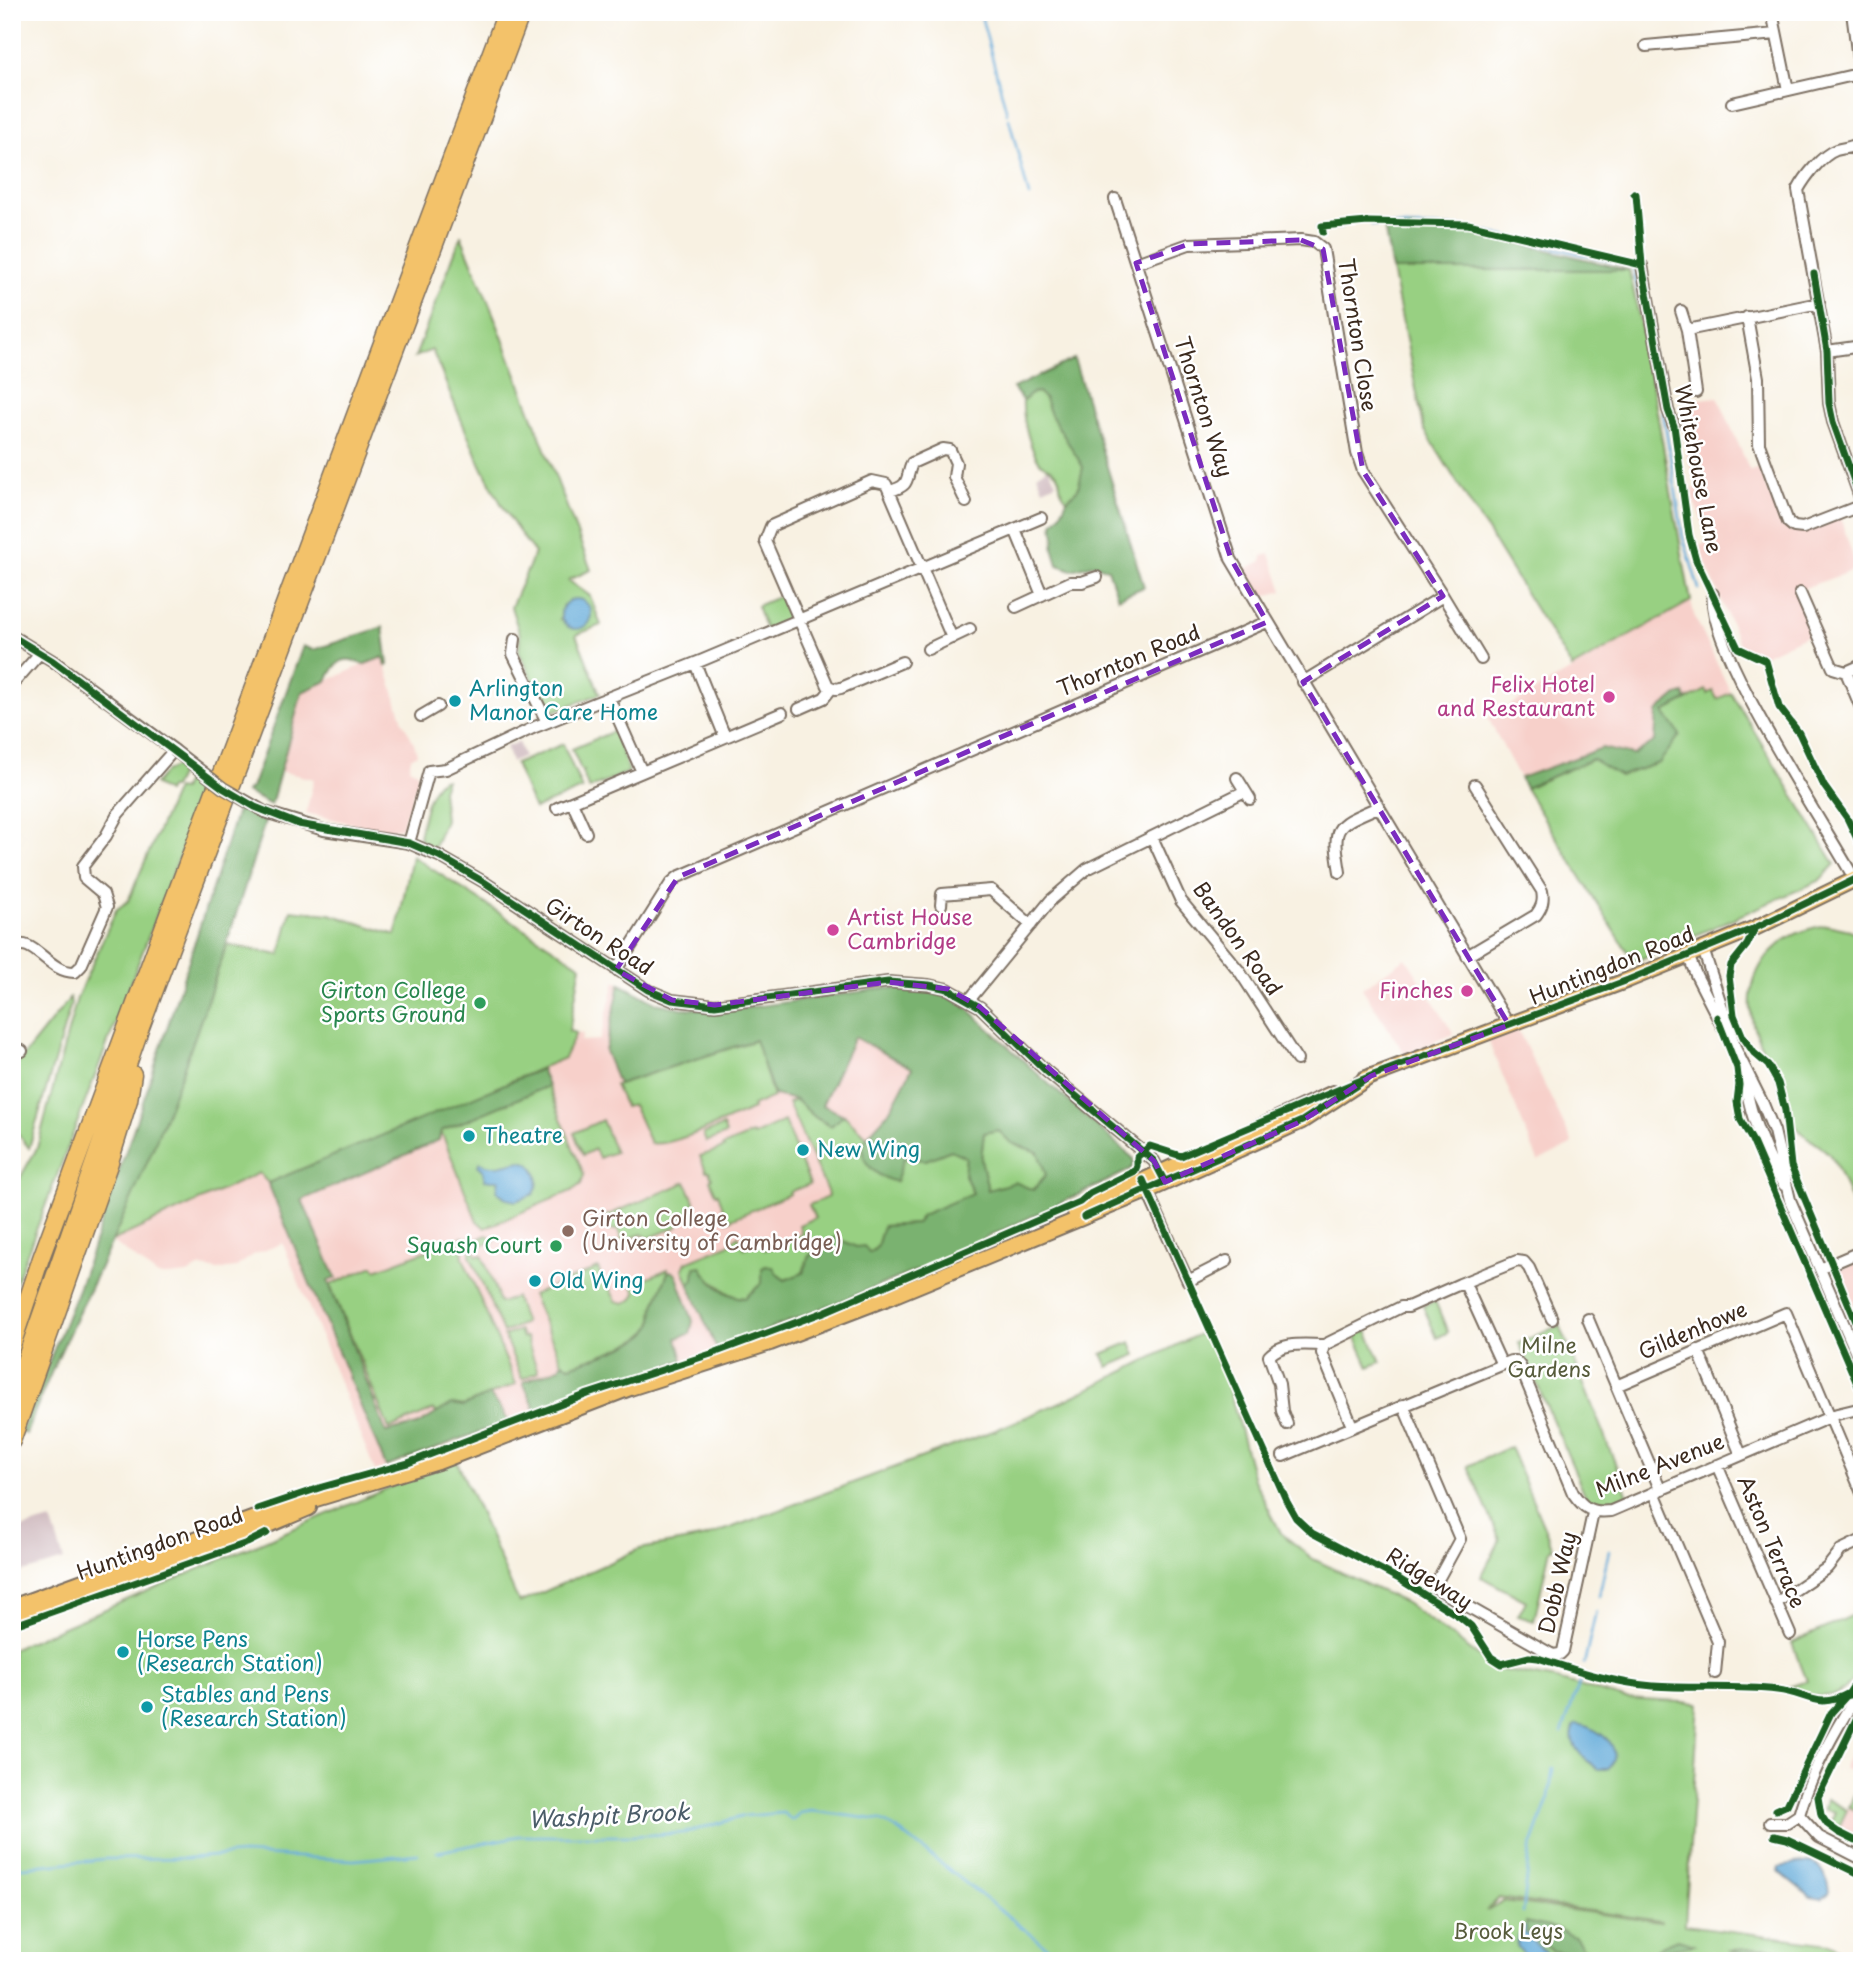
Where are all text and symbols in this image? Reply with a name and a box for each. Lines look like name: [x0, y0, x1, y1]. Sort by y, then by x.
street label: Thornton Close: [1331, 256, 1387, 413]
street label: Thornton Way: [1167, 332, 1243, 481]
street label: Whitehouse Lane: [1668, 381, 1732, 556]
street label: Thornton Road: [1052, 615, 1205, 704]
place label: Felix Hotel and Restaurant: [1437, 667, 1595, 723]
place label: Arlington Manor Care Home: [469, 671, 658, 727]
marker: Felix Hotel and Restaurant: [1601, 689, 1617, 705]
marker: Arlington Manor Care Home: [447, 693, 463, 709]
street label: Bandon Road: [1186, 874, 1291, 1001]
street label: Girton Road: [540, 888, 660, 982]
place label: Artist House Cambridge: [847, 900, 973, 956]
street label: Huntingdon Road: [1524, 917, 1698, 1012]
marker: Artist House Cambridge: [825, 922, 841, 938]
place label: Girton College Sports Ground: [320, 973, 466, 1029]
place label: Finches: [1379, 973, 1453, 1005]
marker: Finches: [1459, 983, 1475, 999]
marker: Girton College Sports Ground: [472, 995, 488, 1011]
place label: Theatre: [483, 1118, 563, 1150]
marker: Theatre: [461, 1128, 477, 1144]
place label: New Wing: [817, 1132, 920, 1164]
marker: New Wing: [795, 1142, 811, 1158]
place label: Girton College (University of Cambridge): [582, 1201, 842, 1257]
marker: Girton College (University of Cambridge): [560, 1223, 576, 1239]
place label: Squash Court: [406, 1228, 542, 1260]
marker: Squash Court: [548, 1238, 564, 1254]
place label: Old Wing: [549, 1263, 644, 1295]
marker: Old Wing: [527, 1273, 543, 1289]
street label: Gildenhowe: [1633, 1292, 1752, 1366]
park label: Milne Gardens: [1507, 1328, 1591, 1384]
street label: Milne Avenue: [1590, 1424, 1728, 1504]
street label: Aston Terrace: [1731, 1470, 1815, 1613]
street label: Huntingdon Road: [72, 1497, 247, 1587]
street label: Dobb Way: [1529, 1528, 1583, 1637]
street label: Ridgeway: [1381, 1538, 1479, 1616]
place label: Horse Pens (Research Station): [137, 1622, 323, 1678]
marker: Horse Pens (Research Station): [115, 1644, 131, 1660]
place label: Stables and Pens (Research Station): [161, 1677, 347, 1733]
marker: Stables and Pens (Research Station): [139, 1699, 155, 1715]
water label: Washpit Brook: [527, 1793, 691, 1836]
park label: Brook Leys: [1453, 1914, 1563, 1946]

